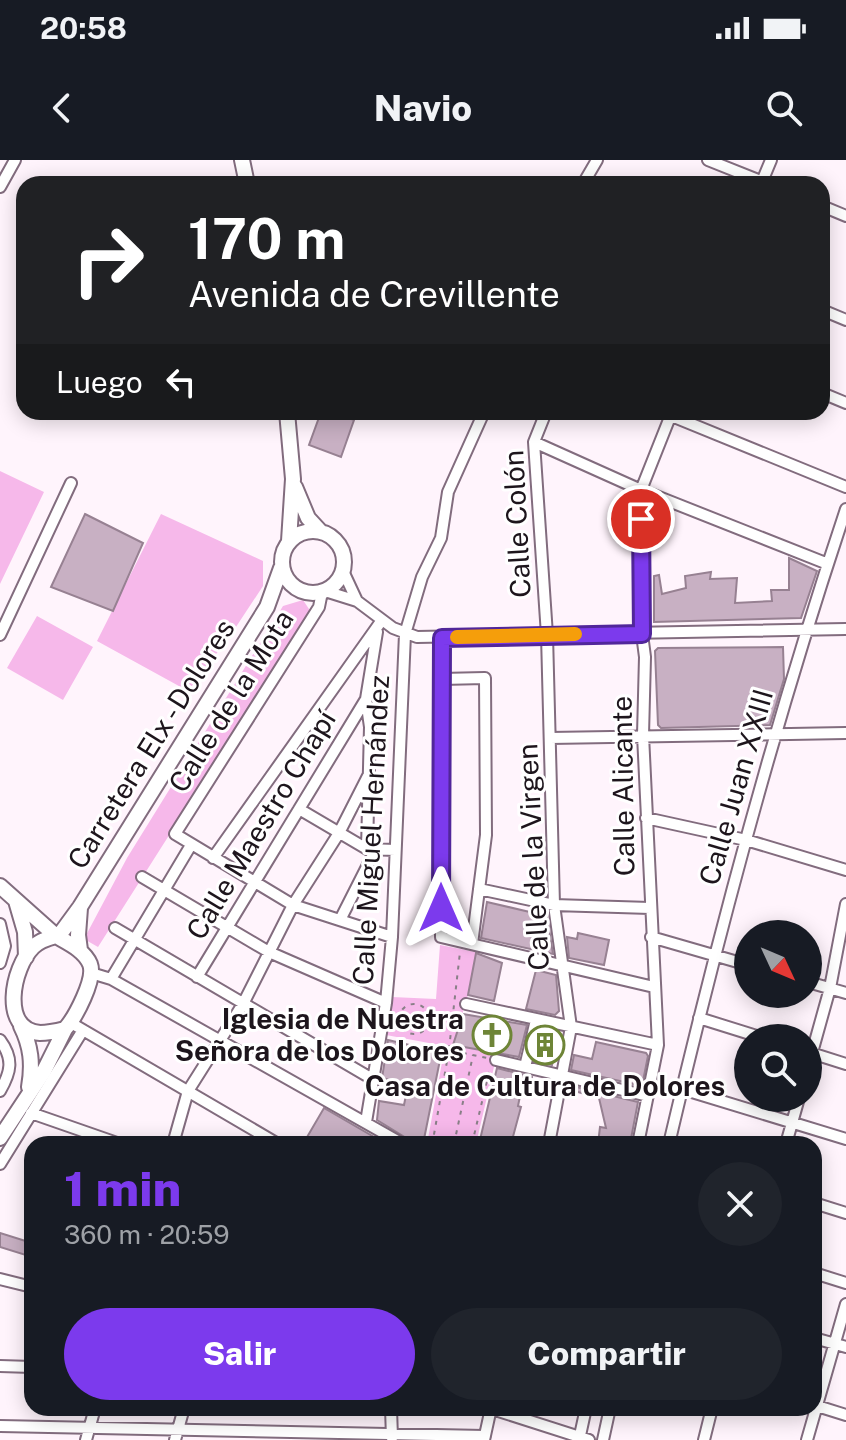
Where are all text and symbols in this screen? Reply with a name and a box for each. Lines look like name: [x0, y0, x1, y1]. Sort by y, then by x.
text: 20:58: [40, 10, 127, 46]
icon: back: [40, 86, 84, 130]
icon: search: [762, 86, 806, 130]
text: Navio: [374, 87, 472, 129]
text: 170 m: [188, 206, 345, 272]
icon: right: [56, 208, 160, 312]
text: Avenida de Crevillente: [188, 273, 560, 315]
icon: left: [159, 360, 203, 404]
text: Luego: [56, 364, 143, 400]
street label: Calle Colón: [496, 449, 537, 599]
pin: [607, 485, 675, 553]
icon: arrive: [619, 497, 663, 541]
street label: Calle de la Mota: [161, 604, 300, 798]
street label: Carretera Elx - Dolores: [60, 613, 241, 875]
street label: Calle Miguel Hernández: [346, 674, 395, 986]
street label: Calle Juan XXIII: [692, 685, 779, 889]
street label: Calle Alicante: [604, 695, 641, 877]
street label: Calle Maestro Chapí: [179, 703, 343, 945]
street label: Calle de la Virgen: [510, 743, 555, 971]
position arrow: [399, 866, 483, 950]
north arrow: [734, 920, 822, 1008]
map controls: [734, 920, 822, 1112]
place label: Iglesia de Nuestra Señora de los Dolores: [175, 1002, 464, 1067]
church icon: Iglesia de Nuestra Señora de los Dolores: [471, 1014, 513, 1056]
building icon: Casa de Cultura de Dolores: [524, 1024, 566, 1066]
button: search: [734, 1024, 822, 1112]
place label: Casa de Cultura de Dolores: [365, 1069, 725, 1102]
text: 1 min: [64, 1160, 181, 1217]
button: close: [698, 1162, 782, 1246]
text: 360 m · 20:59: [64, 1219, 230, 1250]
button: Salir: [64, 1308, 415, 1400]
button: Compartir: [431, 1308, 782, 1400]

